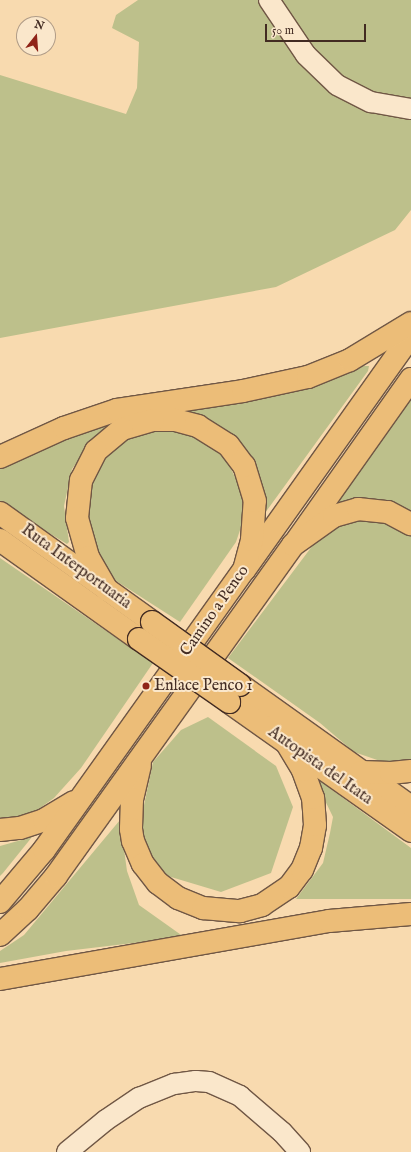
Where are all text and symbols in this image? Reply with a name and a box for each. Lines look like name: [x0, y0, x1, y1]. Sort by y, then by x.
north arrow: [16, 16, 56, 56]
scale bar: [267, 16, 368, 42]
text: N: [33, 17, 46, 34]
text: 50 m: [272, 23, 294, 38]
street label: Ruta Interportuaria: [17, 521, 135, 613]
street label: Camino a Penco: [177, 562, 253, 660]
place label: Enlace Penco 1: [154, 676, 252, 696]
marker: Enlace Penco 1: [141, 681, 151, 691]
street label: Autopista del Itata: [264, 723, 376, 809]

